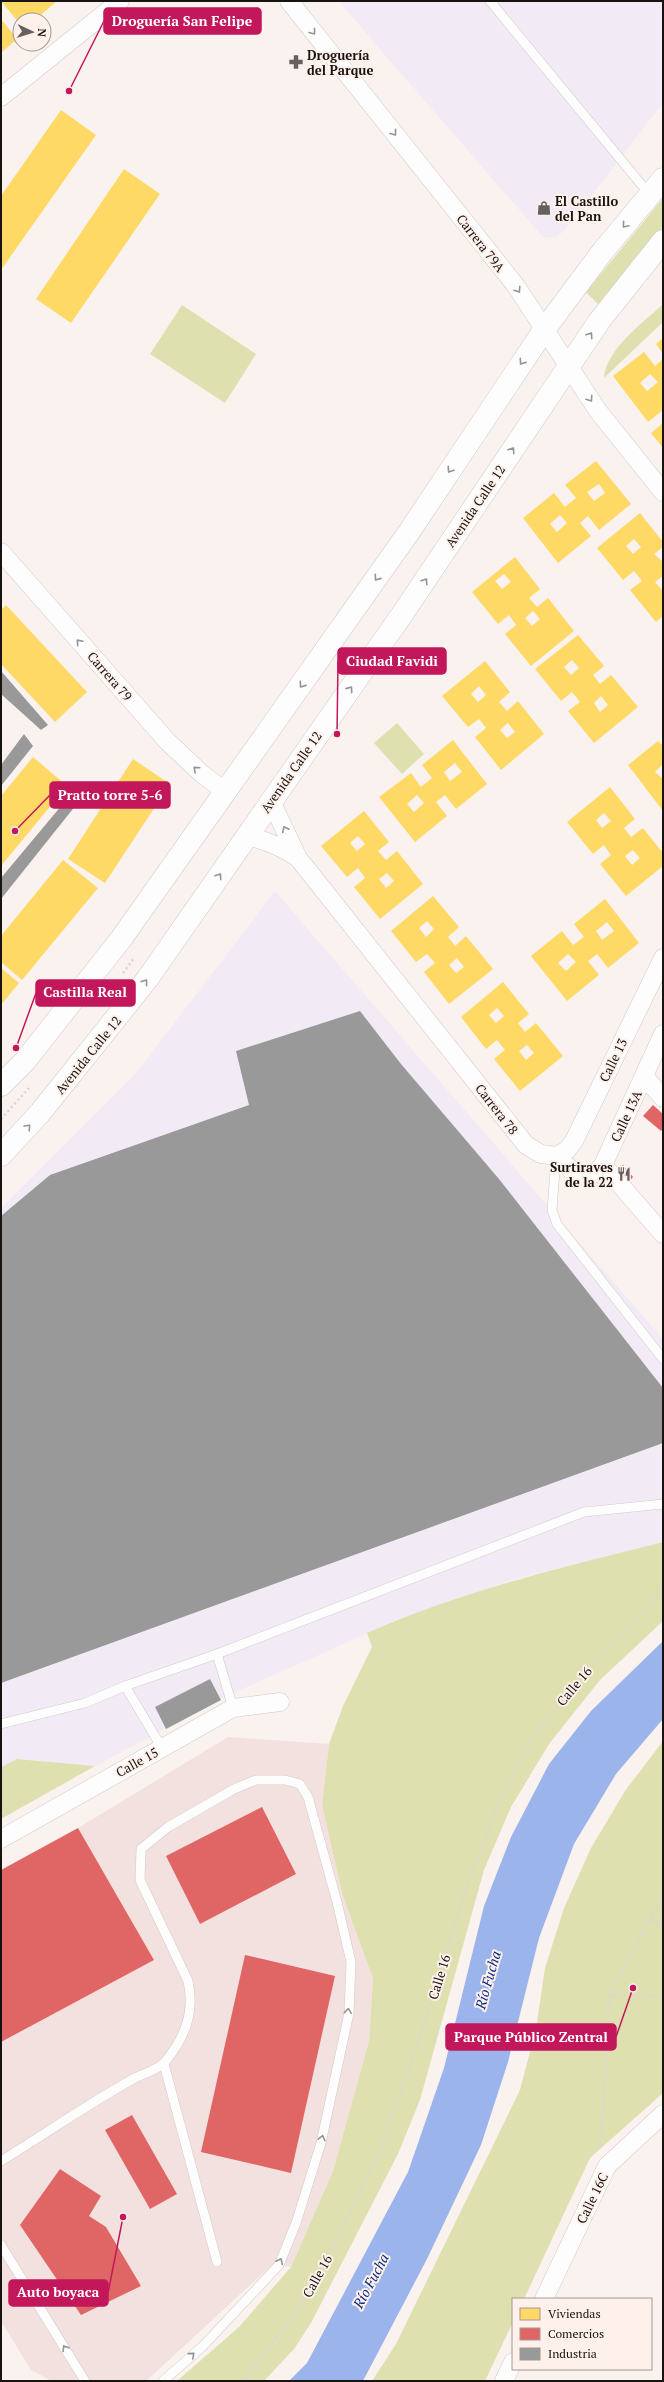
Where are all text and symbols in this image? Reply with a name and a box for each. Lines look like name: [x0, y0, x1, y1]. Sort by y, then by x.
callout: Droguería San Felipe: [104, 8, 261, 34]
text: Droguería San Felipe: [112, 11, 253, 30]
north arrow: [12, 12, 52, 52]
one-way arrow: [309, 27, 316, 34]
text: N: [35, 28, 49, 38]
place label: Droguería del Parque: [307, 46, 373, 79]
pharmacy icon: Droguería del Parque: [288, 54, 304, 70]
one-way arrow: [389, 129, 396, 136]
place label: El Castillo del Pan: [555, 192, 618, 225]
shop icon: El Castillo del Pan: [536, 200, 552, 216]
street label: Carrera 79A: [453, 210, 509, 276]
one-way arrow: [622, 220, 629, 227]
one-way arrow: [513, 286, 521, 293]
one-way arrow: [585, 332, 592, 339]
one-way arrow: [519, 358, 527, 365]
one-way arrow: [585, 395, 592, 402]
one-way arrow: [507, 447, 514, 454]
street label: Avenida Calle 12: [441, 461, 509, 551]
one-way arrow: [447, 466, 454, 473]
one-way arrow: [374, 574, 382, 581]
one-way arrow: [420, 578, 427, 585]
one-way arrow: [77, 639, 84, 647]
street label: Carrera 79: [84, 647, 137, 705]
callout: Ciudad Favidi: [338, 648, 446, 674]
text: Ciudad Favidi: [346, 651, 438, 670]
one-way arrow: [300, 680, 307, 687]
one-way arrow: [345, 686, 353, 693]
street label: Avenida Calle 12: [256, 728, 326, 816]
one-way arrow: [193, 766, 200, 773]
callout: Pratto torre 5-6: [50, 782, 170, 808]
text: Pratto torre 5-6: [58, 785, 162, 804]
one-way arrow: [282, 826, 289, 834]
one-way arrow: [214, 873, 221, 880]
callout: Castilla Real: [36, 980, 135, 1006]
one-way arrow: [140, 980, 147, 987]
text: Castilla Real: [43, 982, 127, 1001]
street label: Avenida Calle 12: [51, 1012, 125, 1098]
street label: Calle 13: [595, 1035, 631, 1085]
street label: Carrera 78: [471, 1080, 523, 1138]
street label: Calle 13A: [606, 1087, 646, 1145]
one-way arrow: [23, 1124, 30, 1131]
place label: Surtiraves de la 22: [550, 1158, 613, 1191]
restaurant icon: Surtiraves de la 22: [616, 1166, 632, 1182]
street label: Calle 16: [552, 1662, 596, 1710]
street label: Calle 15: [112, 1743, 162, 1781]
water label: Río Fucha: [470, 1949, 505, 2012]
street label: Calle 16: [424, 1952, 454, 2002]
one-way arrow: [344, 2007, 353, 2014]
callout: Parque Público Zentral: [446, 2024, 616, 2050]
text: Parque Público Zentral: [454, 2027, 608, 2046]
one-way arrow: [317, 2135, 326, 2142]
street label: Calle 16C: [572, 2169, 612, 2227]
water label: Río Fucha: [348, 2250, 393, 2312]
street label: Calle 16: [298, 2251, 336, 2301]
one-way arrow: [275, 2257, 283, 2265]
callout: Auto boyaca: [9, 2280, 108, 2306]
text: Auto boyaca: [17, 2282, 100, 2301]
legend: [512, 2298, 652, 2370]
text: Viviendas: [548, 2306, 601, 2321]
text: Comercios: [548, 2326, 604, 2341]
one-way arrow: [62, 2345, 70, 2352]
text: Industria: [548, 2346, 597, 2361]
one-way arrow: [187, 2353, 195, 2360]

